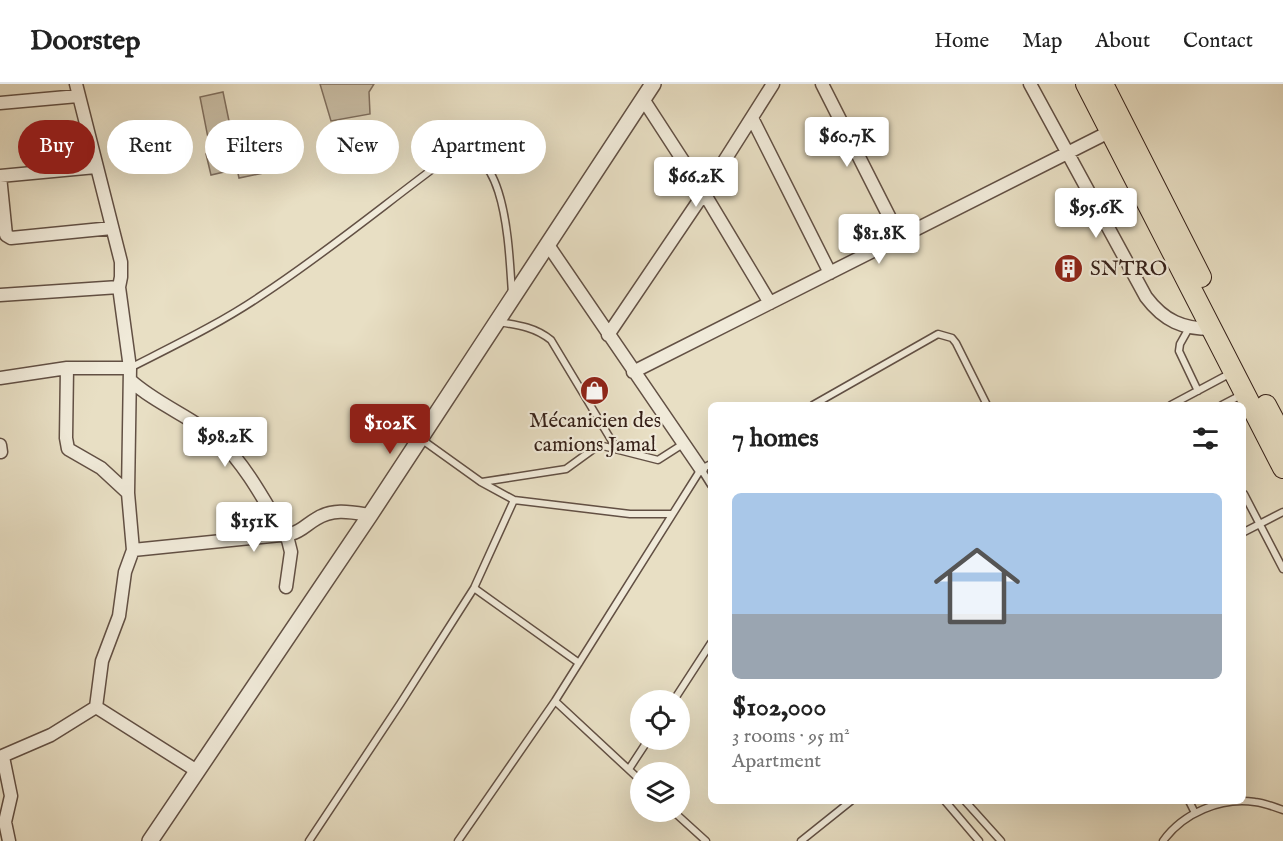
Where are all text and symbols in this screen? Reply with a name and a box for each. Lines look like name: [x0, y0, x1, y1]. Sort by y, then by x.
text: Doorstep: [30, 24, 140, 59]
text: Home: [934, 28, 989, 55]
text: Map: [1022, 28, 1062, 55]
text: About: [1095, 28, 1150, 55]
text: Contact: [1183, 28, 1253, 55]
pin: $60.7K: [798, 117, 896, 168]
chip: Buy: [18, 120, 95, 174]
chip: Rent: [107, 120, 193, 174]
chip: Filters: [205, 120, 304, 174]
chip: New: [316, 120, 399, 174]
chip: Apartment: [411, 120, 546, 174]
text: $60.7K: [819, 124, 875, 149]
pin: $66.2K: [647, 157, 745, 208]
text: $66.2K: [668, 164, 724, 189]
pin: $95.6K: [1047, 188, 1145, 239]
text: $95.6K: [1069, 195, 1123, 220]
pin: $81.8K: [830, 214, 928, 265]
text: $81.8K: [853, 221, 905, 246]
building icon: SNTRO: [1053, 253, 1085, 285]
place label: SNTRO: [1090, 256, 1167, 283]
shop icon: Mécanicien des camions Jamal: [579, 374, 611, 406]
pin: $102K: [348, 404, 432, 455]
place label: Mécanicien des camions Jamal: [529, 408, 661, 459]
text: $102K: [364, 411, 416, 436]
pin: $98.2K: [176, 417, 274, 468]
text: 7 homes: [732, 422, 819, 455]
icon: filters: [1189, 422, 1222, 455]
text: $98.2K: [197, 424, 253, 449]
pin: $151K: [212, 502, 296, 553]
text: $151K: [230, 509, 278, 534]
icon: home: [923, 532, 1031, 640]
map controls: [630, 690, 690, 822]
button: locate: [630, 690, 690, 750]
text: $102,000: [732, 691, 826, 724]
text: 3 rooms · 95 m²: [732, 724, 850, 749]
text: Apartment: [732, 749, 821, 774]
button: layers: [630, 762, 690, 822]

